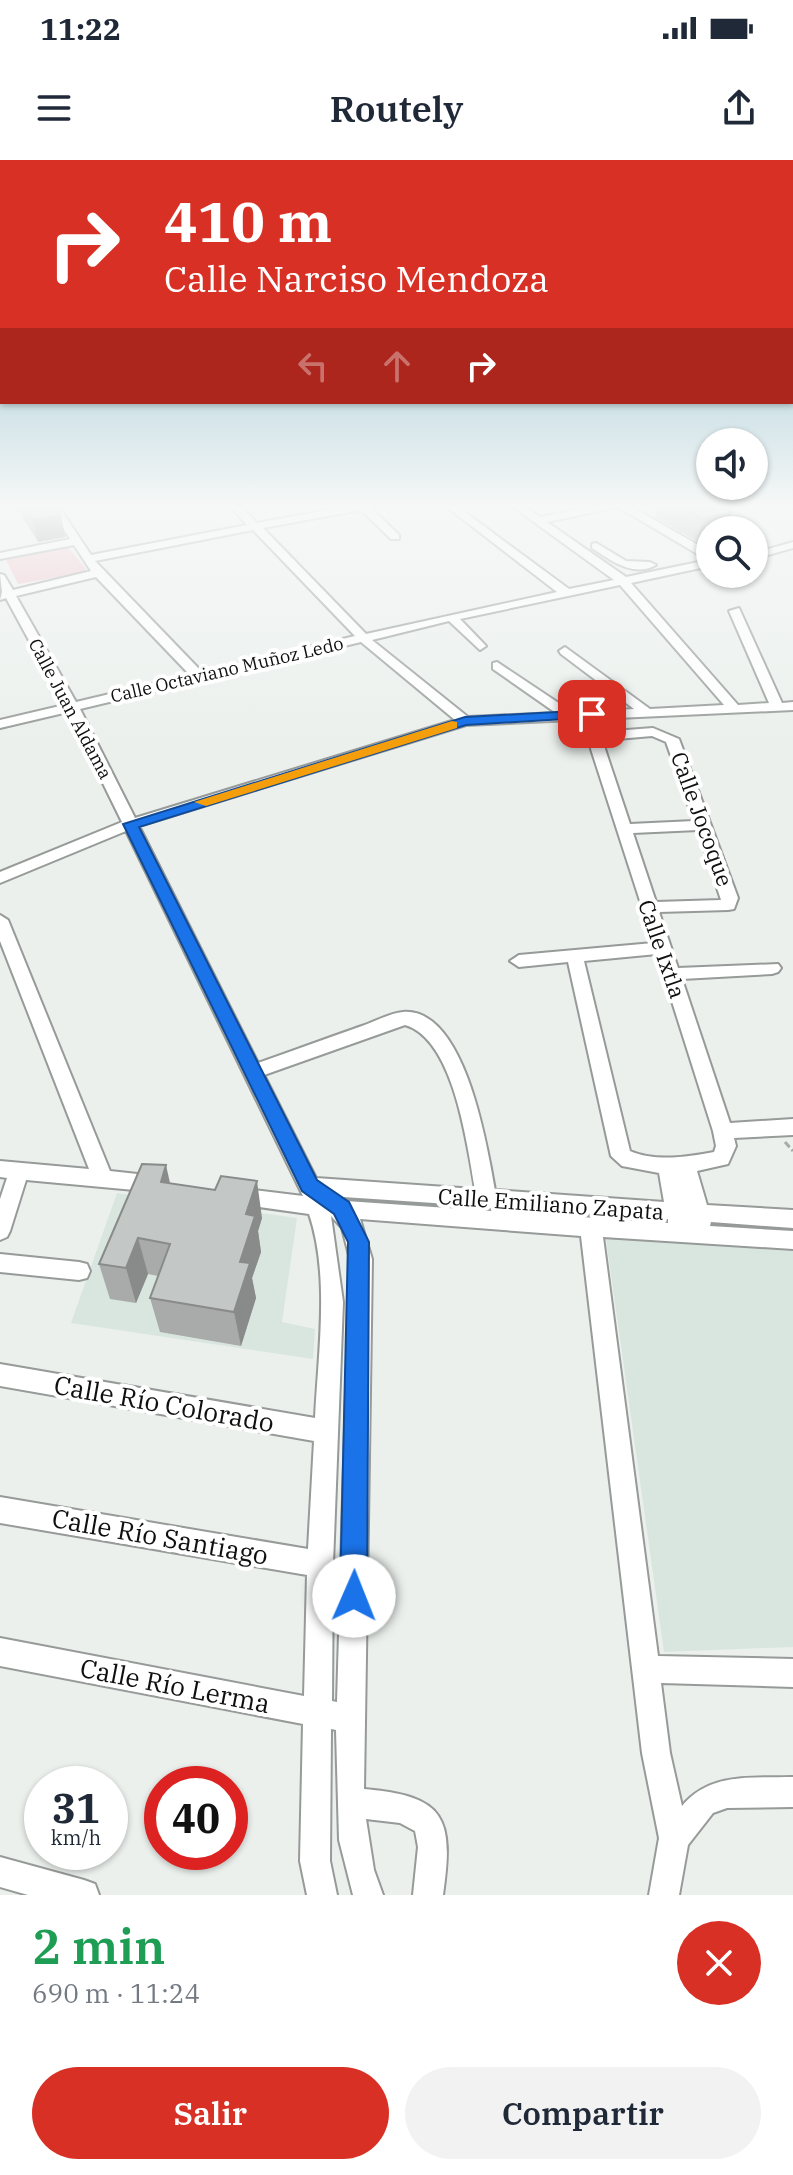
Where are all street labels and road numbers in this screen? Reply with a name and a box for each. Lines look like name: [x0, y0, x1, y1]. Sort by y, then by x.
street label: Calle Octaviano Muñoz Ledo: [108, 632, 346, 708]
street label: Calle Juan Aldama: [24, 634, 117, 783]
street label: Calle Jocoque: [665, 748, 740, 890]
street label: Calle Ixtla: [632, 896, 693, 1002]
street label: Calle Emiliano Zapata: [437, 1181, 665, 1226]
street label: Calle Río Colorado: [52, 1367, 277, 1439]
street label: Calle Río Santiago: [49, 1500, 271, 1572]
street label: Calle Río Lerma: [77, 1650, 273, 1720]

